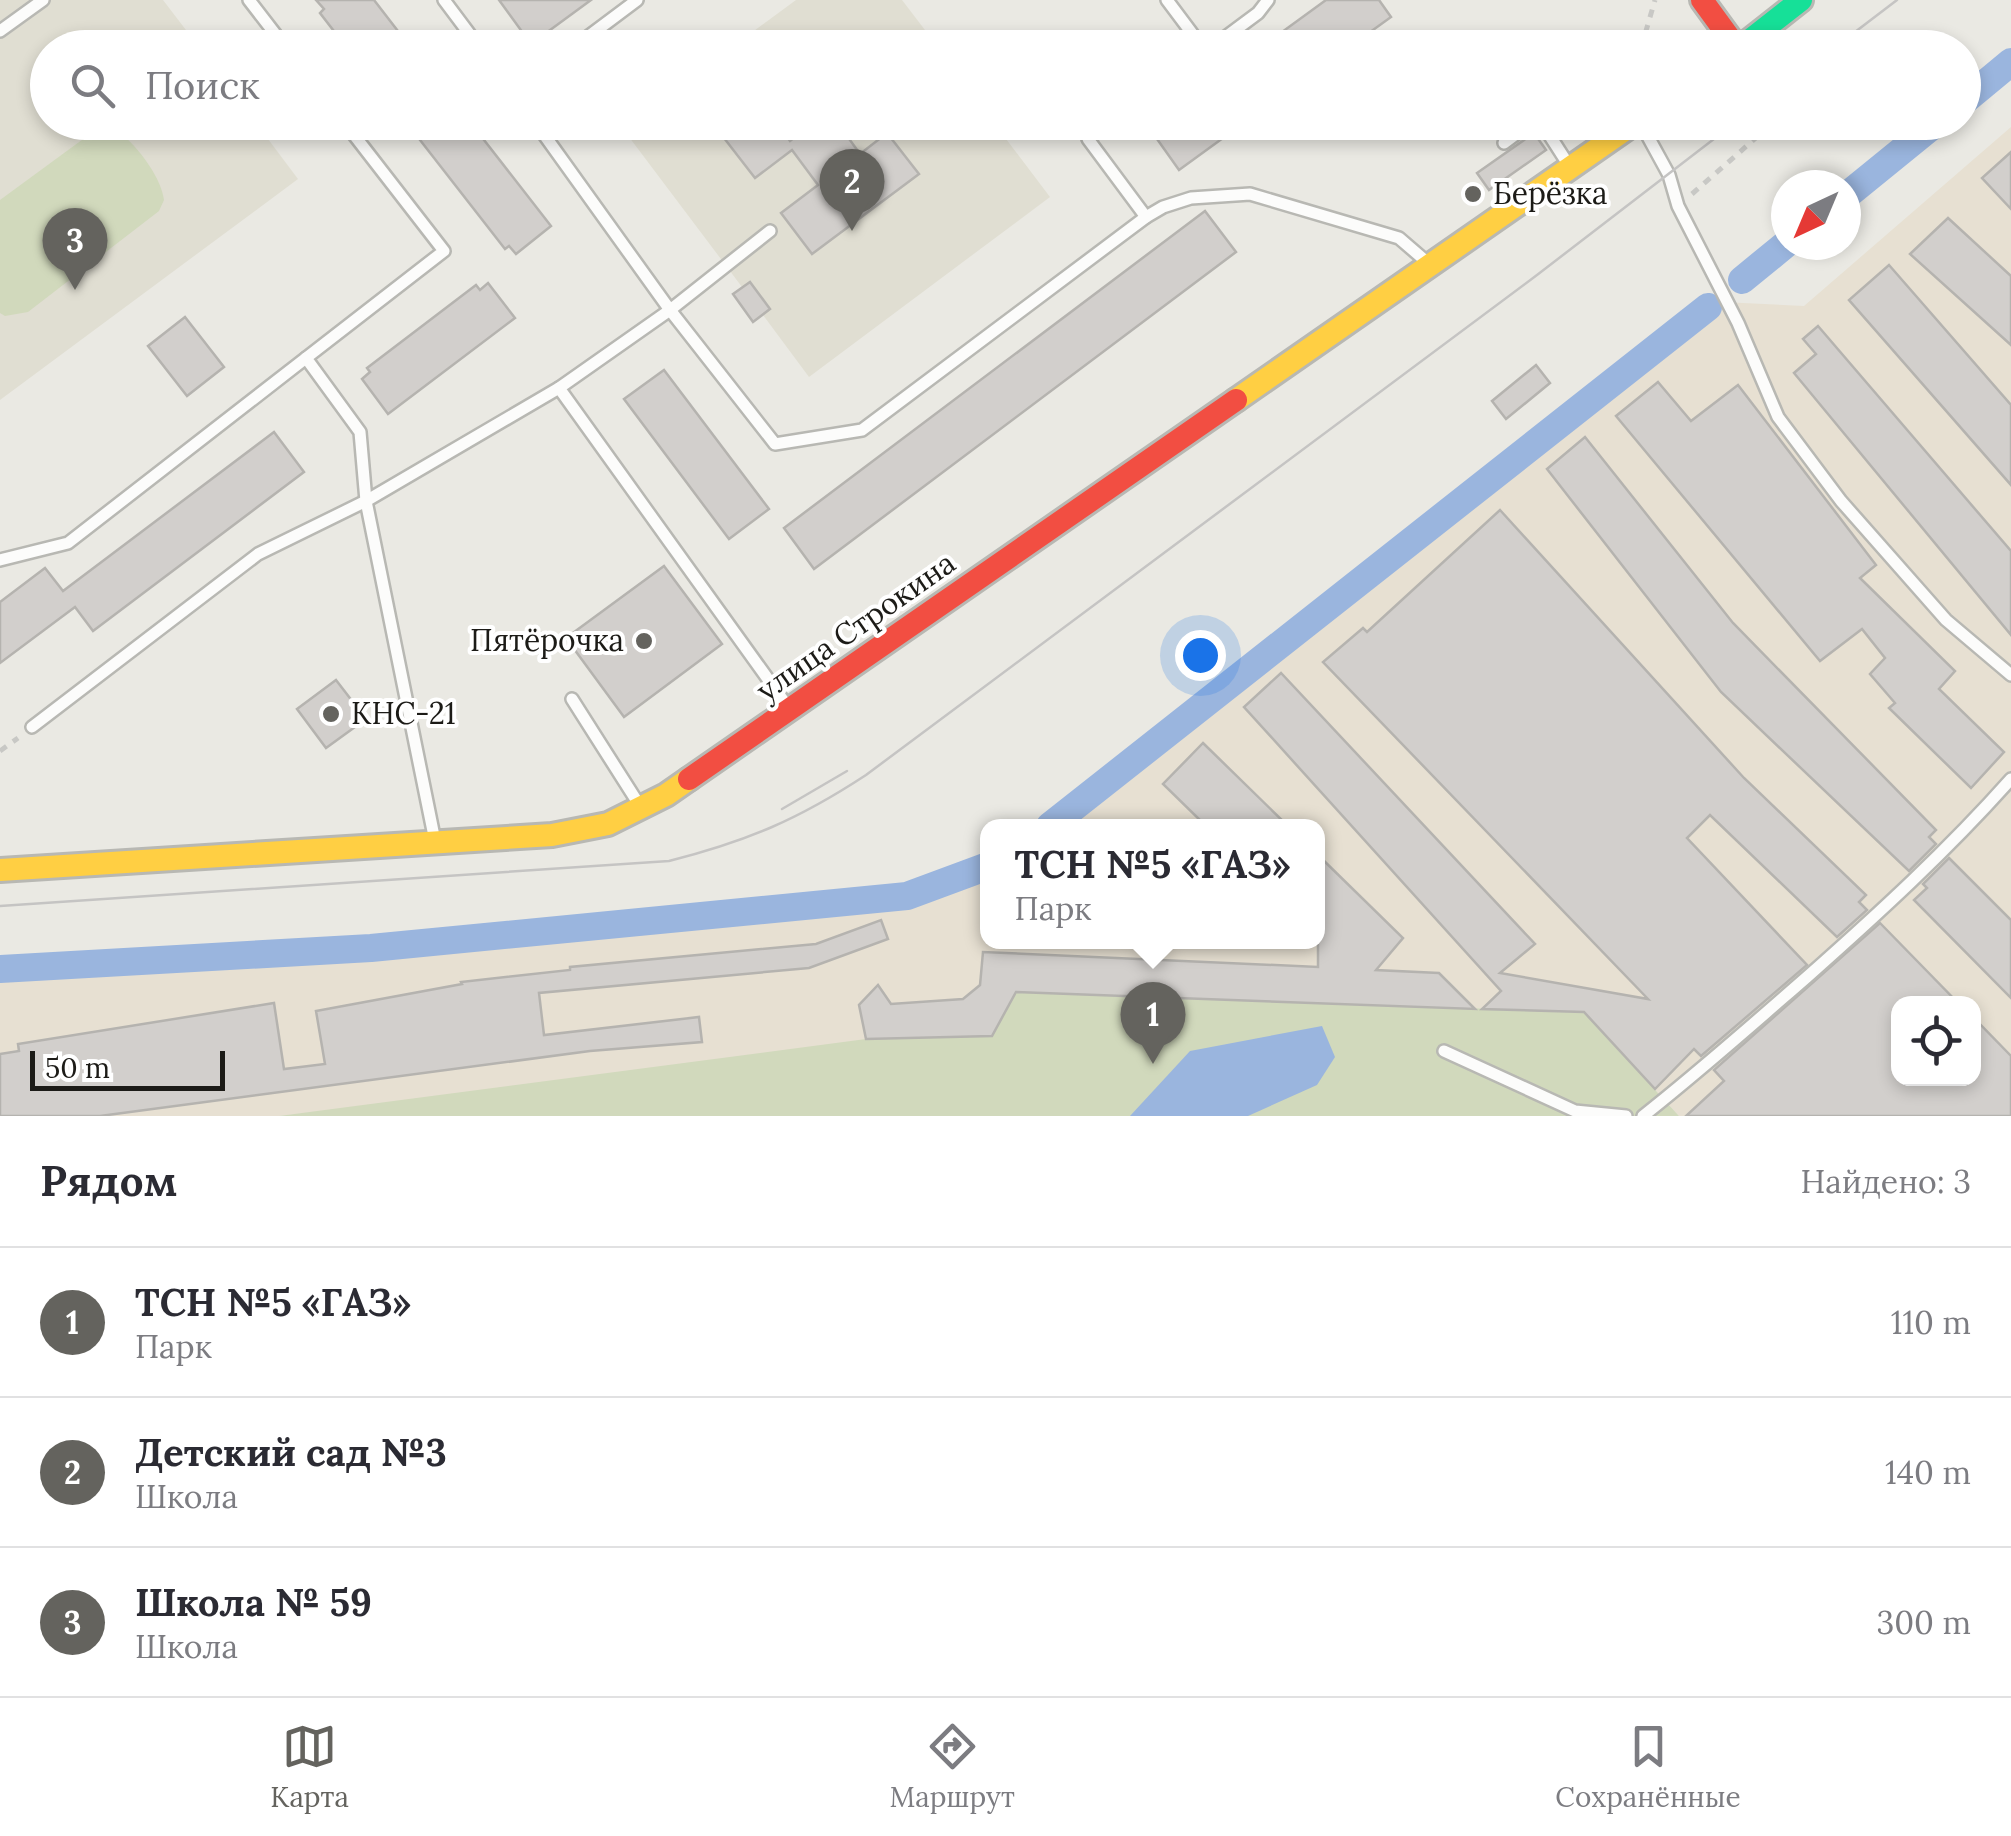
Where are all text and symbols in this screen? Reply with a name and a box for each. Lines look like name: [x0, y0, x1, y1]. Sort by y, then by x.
search box: [30, 30, 1981, 140]
icon: search: [65, 58, 120, 113]
text: Поиск: [145, 61, 260, 109]
pin: 2: [820, 148, 884, 231]
north arrow: [1771, 170, 1861, 260]
place label: Берёзка: [1493, 174, 1607, 212]
marker: Берёзка: [1462, 183, 1484, 205]
pin: 3: [42, 208, 108, 290]
street label: улица Строкина: [748, 543, 963, 710]
place label: Пятёрочка: [470, 621, 624, 659]
marker: Пятёрочка: [633, 630, 655, 652]
your location: [1175, 630, 1226, 681]
place label: КНС-21: [351, 694, 456, 732]
marker: КНС-21: [320, 703, 342, 725]
popup: [980, 819, 1325, 949]
text: ТСН №5 «ГАЗ»: [1015, 840, 1290, 888]
text: Парк: [1015, 888, 1091, 929]
pin: 1: [1120, 982, 1186, 1064]
map controls: [1891, 996, 1981, 1086]
button: locate: [1891, 996, 1981, 1086]
scale bar: [30, 1046, 225, 1090]
text: 50 m: [45, 1050, 110, 1086]
text: Рядом: [40, 1154, 177, 1208]
text: Найдено: 3: [1801, 1161, 1971, 1202]
text: ТСН №5 «ГАЗ»: [135, 1278, 411, 1326]
text: 1: [66, 1302, 79, 1343]
text: 110 m: [1891, 1302, 1971, 1343]
text: Парк: [135, 1326, 212, 1367]
text: Детский сад №3: [135, 1428, 447, 1476]
text: 2: [64, 1452, 81, 1493]
text: 140 m: [1885, 1452, 1971, 1493]
text: Школа: [135, 1476, 238, 1517]
text: Школа № 59: [135, 1578, 372, 1626]
text: 3: [64, 1602, 81, 1643]
text: 300 m: [1876, 1602, 1971, 1643]
text: Школа: [135, 1626, 238, 1667]
tab: Карта: [270, 1719, 349, 1815]
tab: Маршрут: [890, 1719, 1015, 1815]
tab: Сохранённые: [1555, 1719, 1741, 1815]

